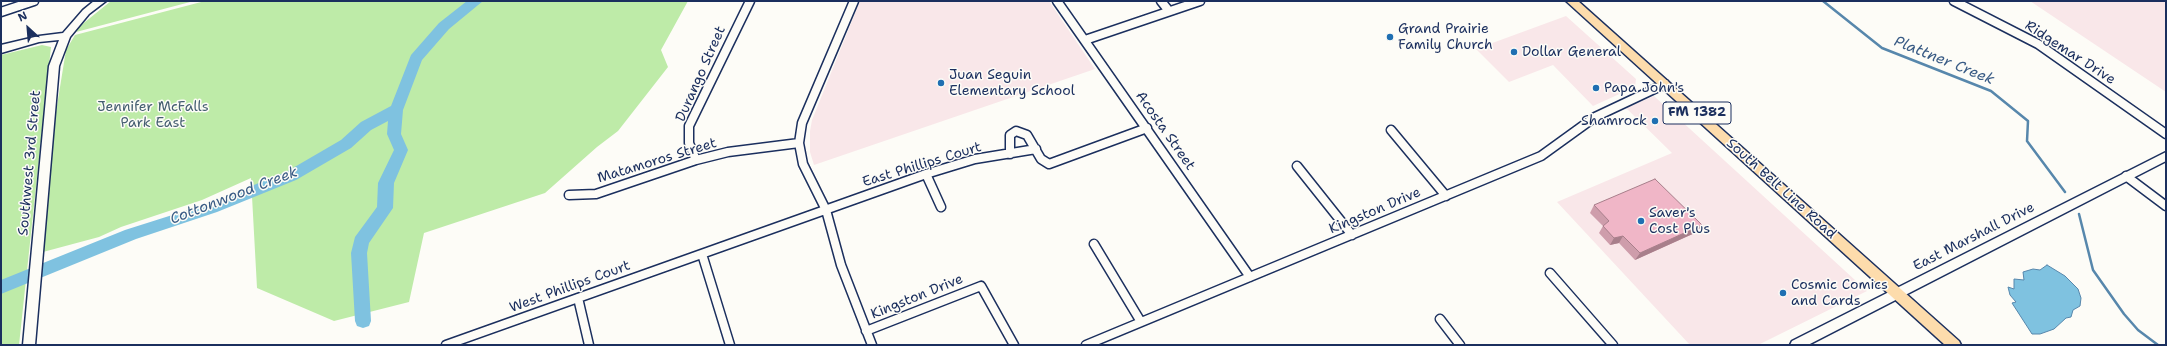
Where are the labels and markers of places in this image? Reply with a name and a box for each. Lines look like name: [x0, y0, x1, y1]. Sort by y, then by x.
place label: Grand Prairie Family Church: [1398, 21, 1493, 54]
marker: Grand Prairie Family Church: [1385, 32, 1395, 42]
place label: Dollar General: [1522, 44, 1621, 60]
marker: Dollar General: [1509, 47, 1519, 57]
place label: Juan Seguin Elementary School: [949, 67, 1075, 100]
marker: Juan Seguin Elementary School: [936, 78, 946, 88]
place label: Papa John's: [1604, 80, 1684, 96]
marker: Papa John's: [1591, 83, 1601, 93]
place label: Shamrock: [1581, 113, 1647, 129]
marker: Shamrock: [1650, 116, 1660, 126]
place label: Saver's Cost Plus: [1649, 205, 1710, 238]
marker: Saver's Cost Plus: [1636, 216, 1646, 226]
place label: Cosmic Comics and Cards: [1791, 277, 1888, 310]
marker: Cosmic Comics and Cards: [1778, 288, 1788, 298]

